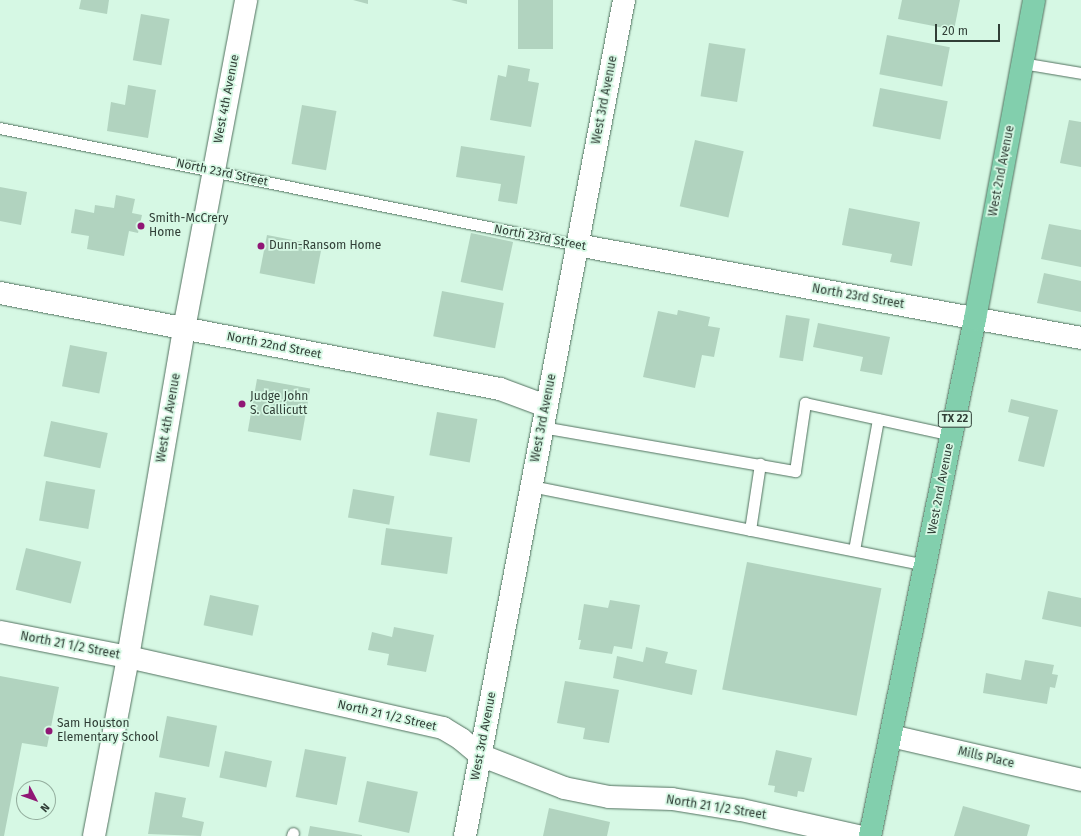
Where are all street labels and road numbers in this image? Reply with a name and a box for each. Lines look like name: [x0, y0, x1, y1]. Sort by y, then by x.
street label: West 4th Avenue: [211, 53, 243, 145]
street label: West 3rd Avenue: [589, 55, 621, 145]
street label: West 2nd Avenue: [986, 124, 1018, 218]
street label: North 23rd Street: [175, 156, 269, 190]
street label: North 23rd Street: [493, 222, 587, 254]
street label: North 23rd Street: [811, 282, 905, 312]
street label: North 22nd Street: [225, 330, 323, 362]
street label: West 4th Avenue: [154, 372, 184, 464]
street label: West 3rd Avenue: [528, 373, 560, 463]
road number: TX 22: [937, 410, 973, 428]
street label: West 2nd Avenue: [925, 442, 957, 536]
street label: North 21 1/2 Street: [19, 629, 121, 663]
street label: West 3rd Avenue: [468, 691, 500, 781]
street label: North 21 1/2 Street: [336, 698, 438, 734]
street label: Mills Place: [956, 745, 1016, 771]
street label: North 21 1/2 Street: [665, 793, 767, 823]

